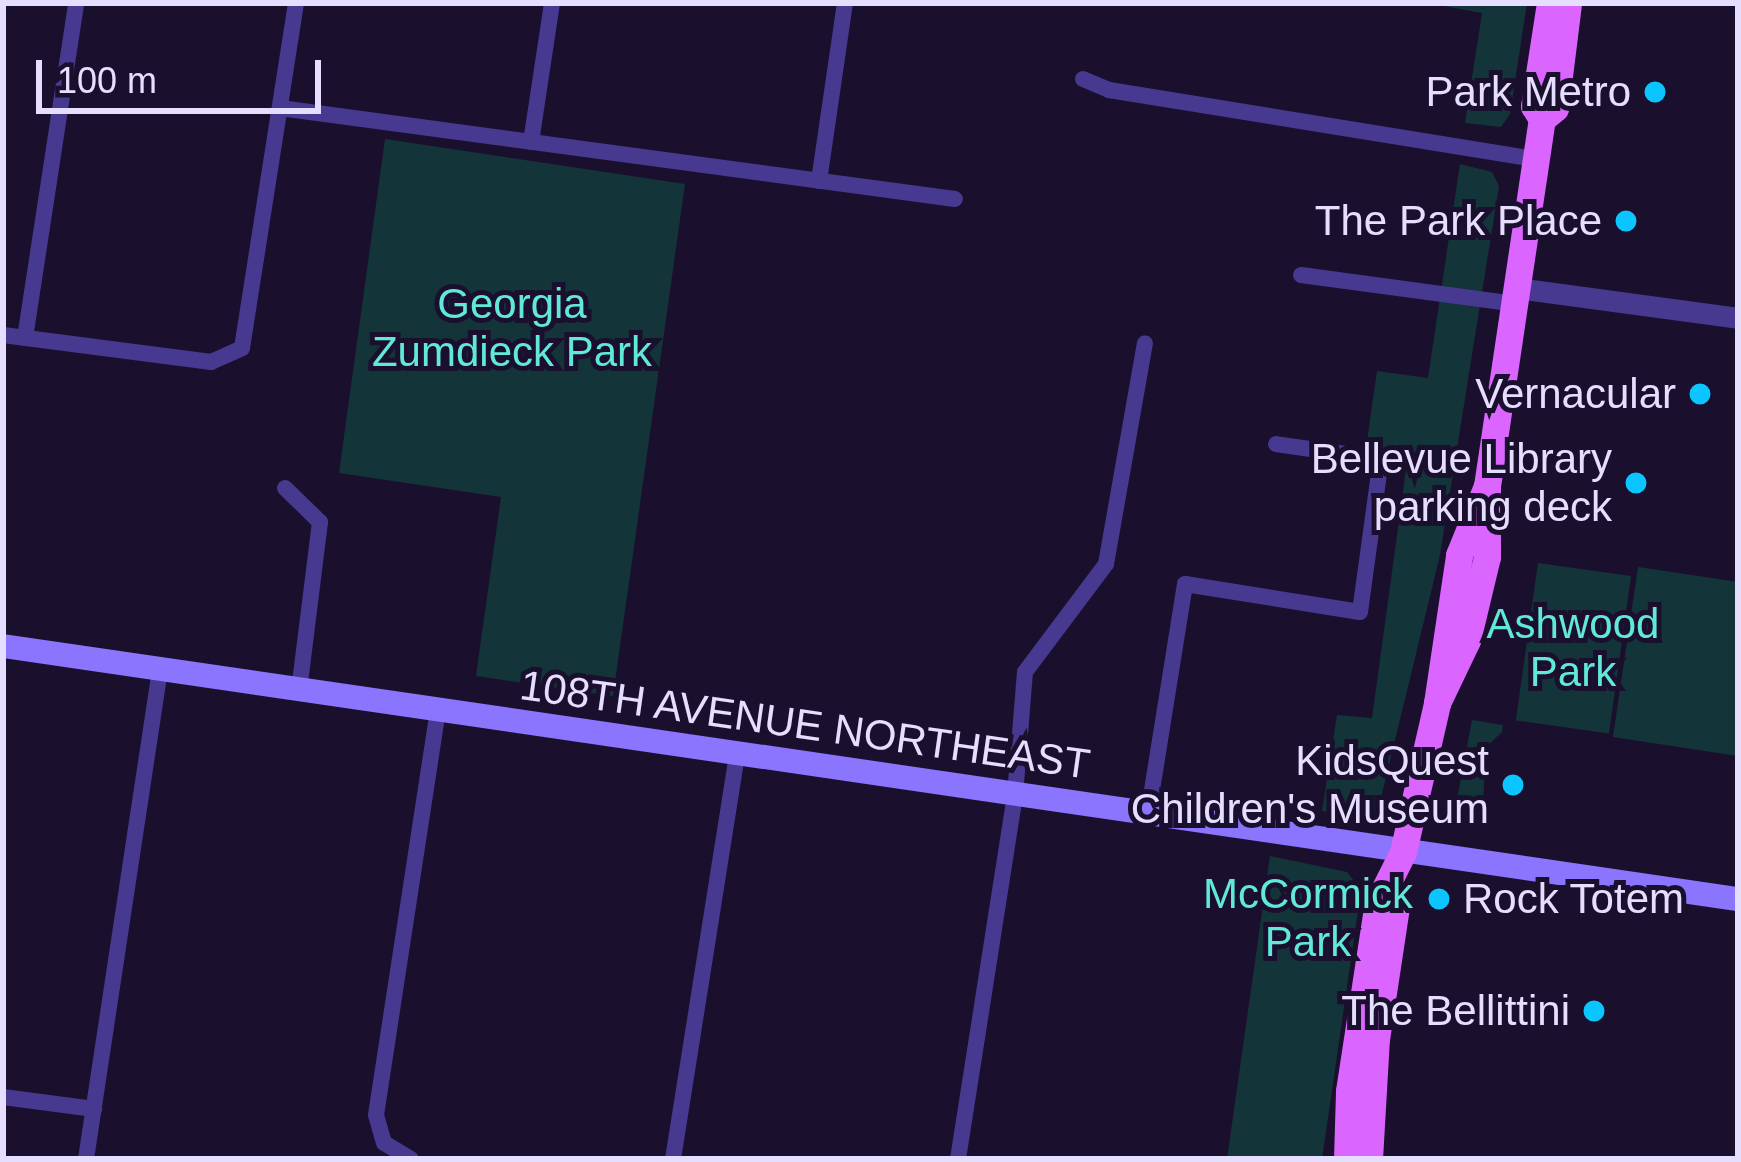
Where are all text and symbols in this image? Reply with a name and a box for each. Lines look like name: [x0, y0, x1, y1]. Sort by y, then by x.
scale bar: [42, 36, 327, 110]
text: 100 m: [57, 60, 157, 101]
place label: Park Metro: [1426, 67, 1631, 117]
marker: Park Metro: [1642, 79, 1668, 105]
place label: The Park Place: [1315, 196, 1602, 246]
marker: The Park Place: [1613, 208, 1639, 234]
park label: Georgia Zumdieck Park: [372, 279, 652, 378]
place label: Vernacular: [1475, 369, 1676, 419]
marker: Vernacular: [1687, 381, 1713, 407]
place label: Bellevue Library parking deck: [1311, 434, 1612, 532]
marker: Bellevue Library parking deck: [1623, 470, 1649, 496]
park label: Ashwood Park: [1487, 599, 1659, 698]
street label: 108TH AVENUE NORTHEAST: [516, 660, 1094, 790]
place label: KidsQuest Children's Museum: [1131, 736, 1489, 834]
marker: KidsQuest Children's Museum: [1500, 772, 1526, 798]
park label: McCormick Park: [1203, 869, 1413, 968]
place label: Rock Totem: [1463, 874, 1685, 924]
marker: Rock Totem: [1426, 886, 1452, 912]
place label: The Bellittini: [1341, 986, 1570, 1036]
marker: The Bellittini: [1581, 998, 1607, 1024]

